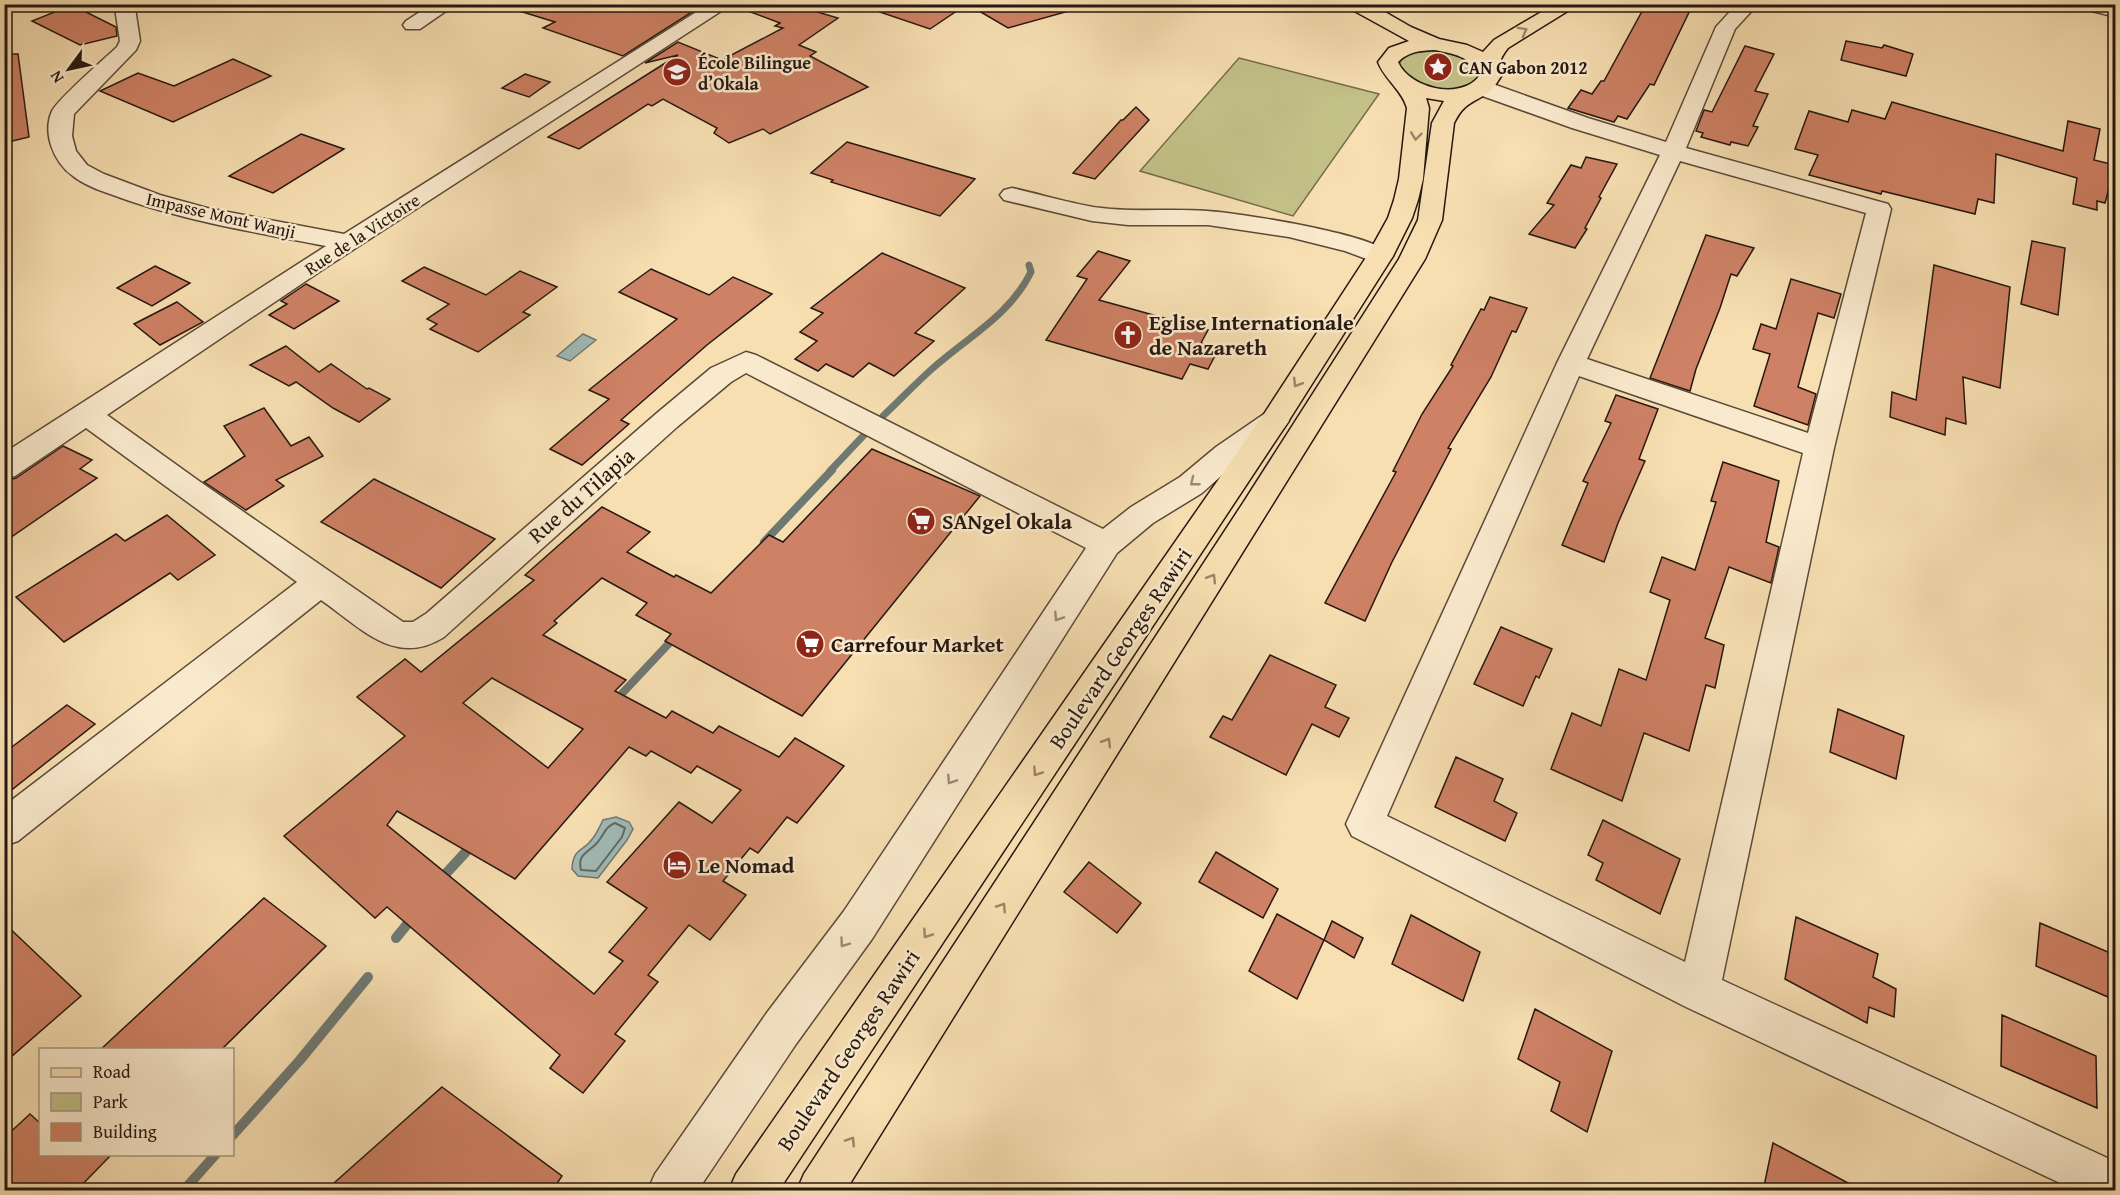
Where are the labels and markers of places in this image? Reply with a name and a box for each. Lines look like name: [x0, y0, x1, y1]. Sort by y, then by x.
place label: École Bilingue d’Okala: [698, 49, 811, 97]
place icon: CAN Gabon 2012: [1422, 51, 1454, 83]
place label: CAN Gabon 2012: [1459, 54, 1588, 81]
school or university icon: École Bilingue d’Okala: [661, 56, 693, 88]
place label: Eglise Internationale de Nazareth: [1149, 306, 1354, 363]
church icon: Eglise Internationale de Nazareth: [1112, 319, 1144, 351]
supermarket icon: SANgel Okala: [905, 505, 937, 537]
place label: SANgel Okala: [942, 505, 1073, 537]
supermarket icon: Carrefour Market: [794, 628, 826, 660]
place label: Carrefour Market: [831, 628, 1005, 660]
hotel icon: Le Nomad: [661, 849, 693, 881]
place label: Le Nomad: [698, 849, 795, 881]

